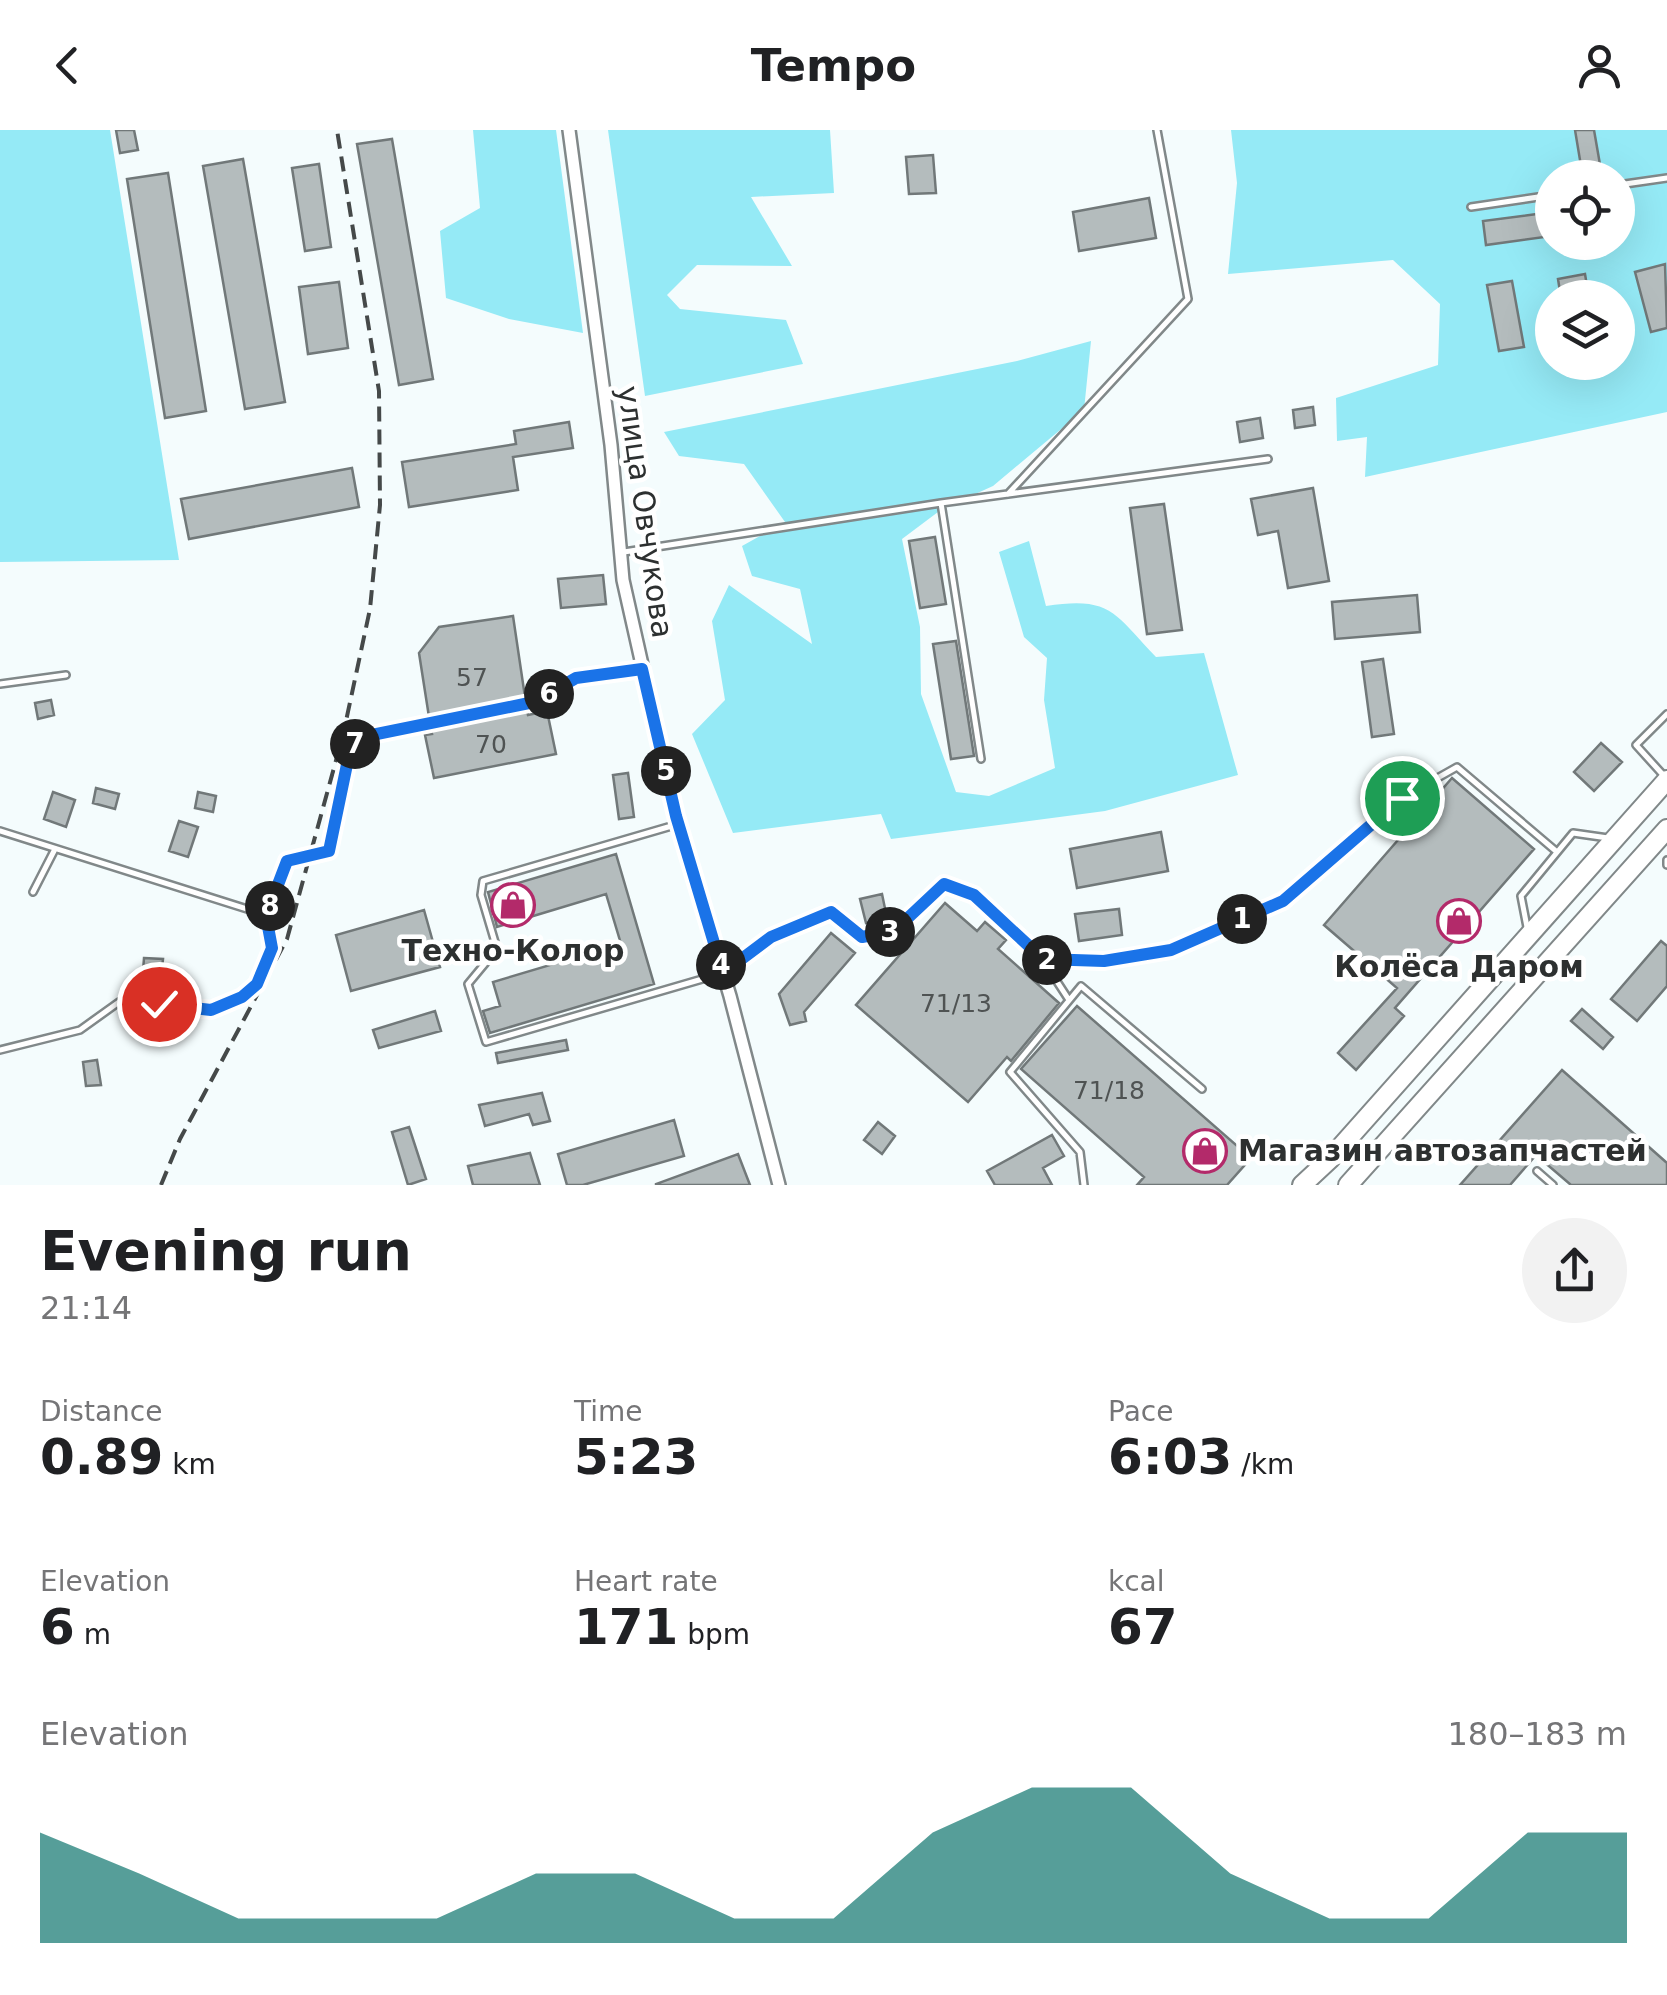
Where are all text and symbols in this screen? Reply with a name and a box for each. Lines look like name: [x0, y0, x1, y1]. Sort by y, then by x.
icon: back: [40, 38, 95, 93]
icon: person: [1572, 38, 1627, 93]
text: Tempo: [751, 39, 916, 92]
map controls: [1535, 160, 1635, 380]
button: locate: [1535, 160, 1635, 260]
button: layers: [1535, 280, 1635, 380]
street label: улица Овчукова: [610, 384, 681, 640]
house number: 57: [456, 663, 488, 692]
pin: 6: [524, 669, 574, 719]
text: 6: [539, 677, 559, 710]
pin: 7: [330, 719, 380, 769]
text: 7: [345, 727, 365, 760]
house number: 70: [475, 730, 507, 759]
pin: 5: [641, 746, 691, 796]
text: 5: [656, 754, 676, 787]
pin: [1360, 756, 1445, 841]
icon: arrive: [1375, 771, 1430, 826]
pin: 8: [245, 881, 295, 931]
shop icon: Техно-Колор: [490, 882, 536, 928]
text: 8: [260, 889, 280, 922]
pin: 1: [1217, 894, 1267, 944]
shop icon: Колёса Даром: [1436, 898, 1482, 944]
text: 1: [1232, 902, 1252, 935]
pin: 3: [865, 907, 915, 957]
text: 3: [880, 915, 900, 948]
place label: Техно-Колор: [401, 933, 625, 968]
pin: 2: [1022, 935, 1072, 985]
pin: 4: [696, 940, 746, 990]
text: 2: [1037, 943, 1057, 976]
text: 4: [711, 948, 731, 981]
place label: Колёса Даром: [1334, 949, 1584, 984]
pin: [117, 962, 202, 1047]
icon: check: [132, 977, 187, 1032]
house number: 71/13: [920, 989, 992, 1018]
house number: 71/18: [1073, 1076, 1145, 1105]
shop icon: Магазин автозапчастей: [1182, 1128, 1228, 1174]
place label: Магазин автозапчастей: [1238, 1133, 1647, 1168]
button: share: [1522, 1218, 1627, 1323]
text: Evening run: [40, 1219, 412, 1283]
text: 21:14: [40, 1289, 132, 1327]
text: Distance: [40, 1395, 162, 1428]
text: Time: [574, 1395, 643, 1428]
text: Pace: [1108, 1395, 1173, 1428]
text: 0.89: [40, 1428, 163, 1486]
text: 5:23: [574, 1428, 698, 1486]
text: 6:03: [1108, 1428, 1232, 1486]
text: km: [163, 1448, 216, 1481]
text: /km: [1232, 1448, 1294, 1481]
text: Elevation: [40, 1565, 170, 1598]
text: Heart rate: [574, 1565, 718, 1598]
text: kcal: [1108, 1565, 1165, 1598]
text: 6: [40, 1598, 75, 1656]
text: 171: [574, 1598, 678, 1656]
text: 67: [1108, 1598, 1178, 1656]
text: m: [75, 1618, 111, 1651]
text: bpm: [678, 1618, 750, 1651]
text: Elevation: [40, 1715, 189, 1753]
text: 180–183 m: [1448, 1715, 1627, 1753]

